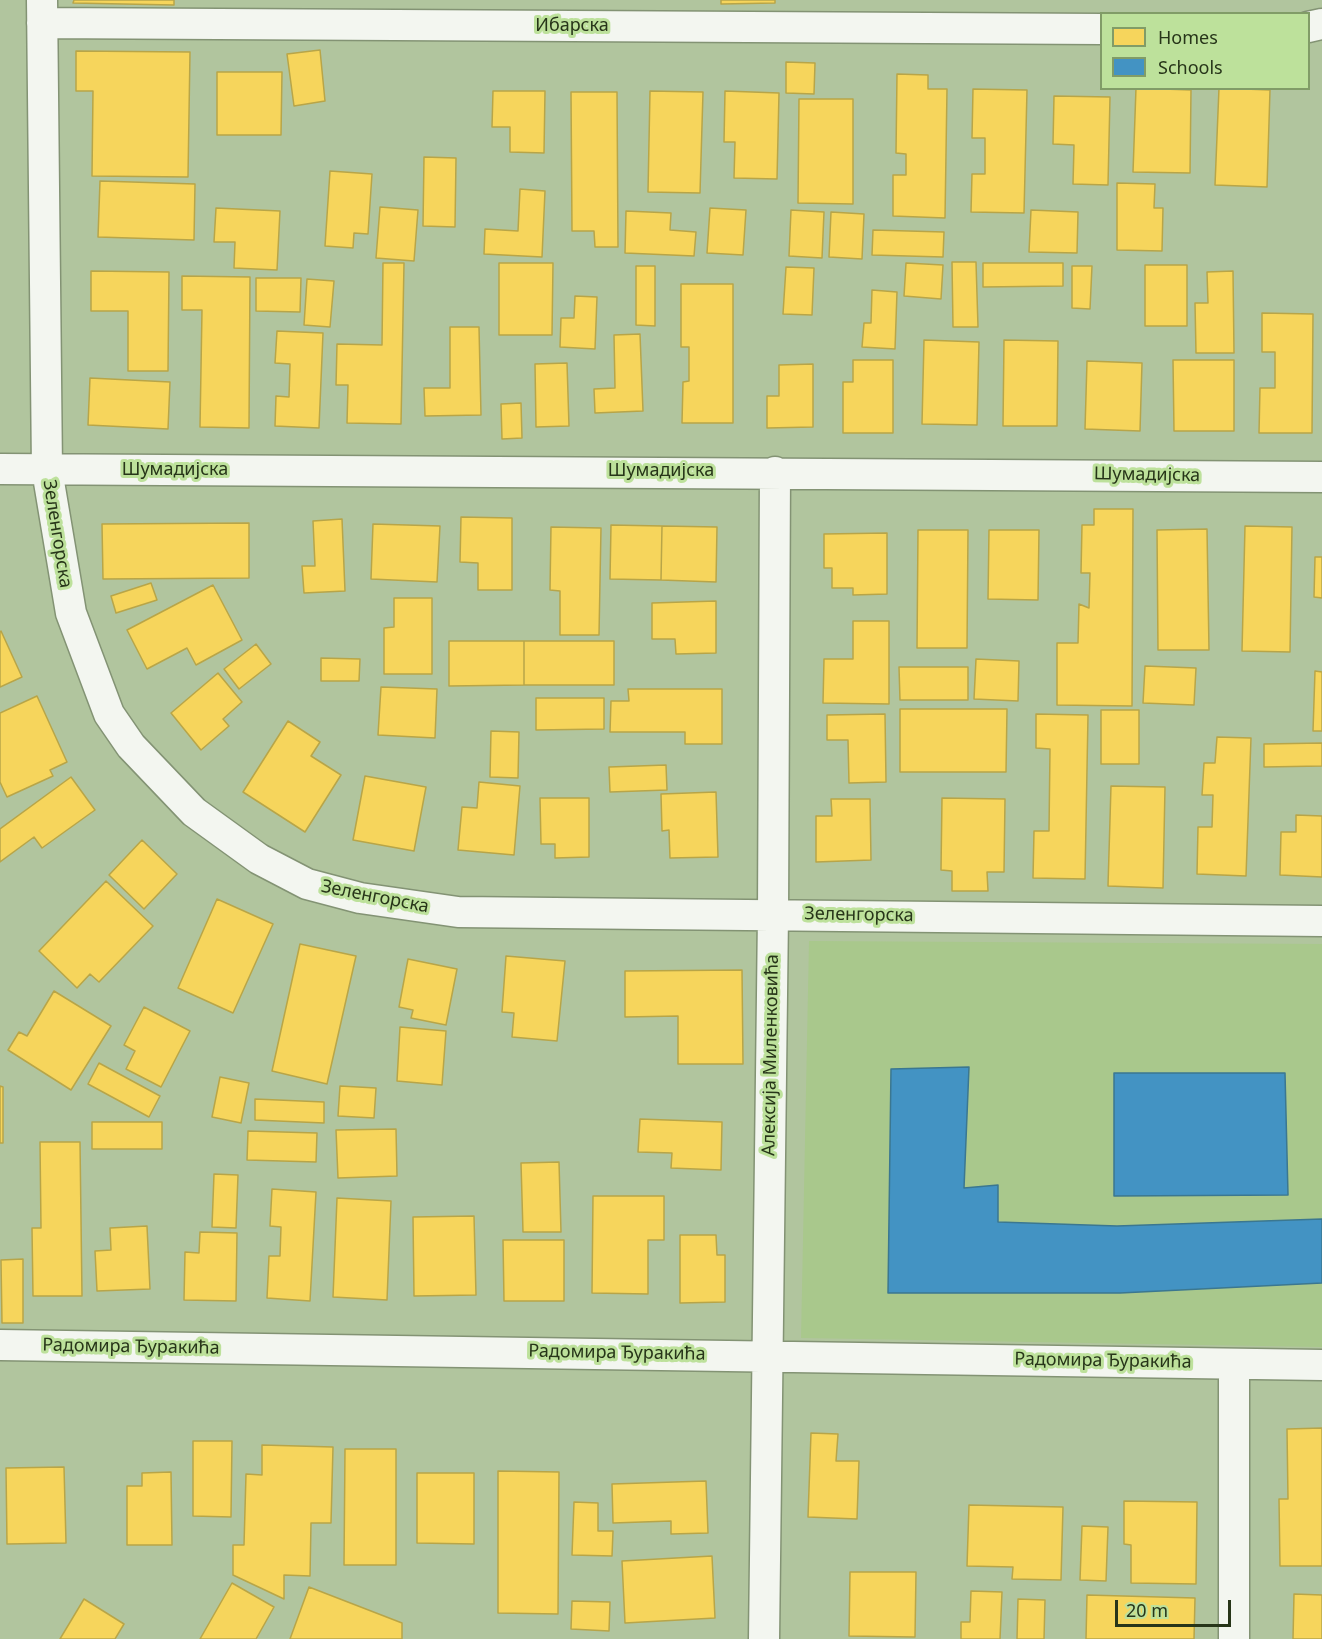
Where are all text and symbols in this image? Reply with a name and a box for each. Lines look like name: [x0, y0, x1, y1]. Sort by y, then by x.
legend: [1100, 12, 1310, 90]
street label: Ибарска: [535, 15, 609, 37]
text: Homes: [1158, 25, 1218, 49]
text: Schools: [1158, 55, 1223, 79]
street label: Шумадијска: [122, 459, 228, 481]
street label: Шумадијска: [608, 460, 714, 482]
street label: Шумадијска: [1094, 463, 1200, 487]
street label: Зеленгорска: [38, 478, 76, 590]
street label: Зеленгорска: [319, 876, 431, 918]
street label: Зеленгорска: [804, 903, 914, 927]
street label: Алексија Миленковића: [758, 954, 784, 1156]
street label: Радомира Ђуракића: [42, 1335, 220, 1359]
street label: Радомира Ђуракића: [528, 1341, 706, 1365]
street label: Радомира Ђуракића: [1014, 1349, 1192, 1373]
scale bar: [1118, 1588, 1234, 1626]
text: 20 m: [1126, 1598, 1168, 1622]

